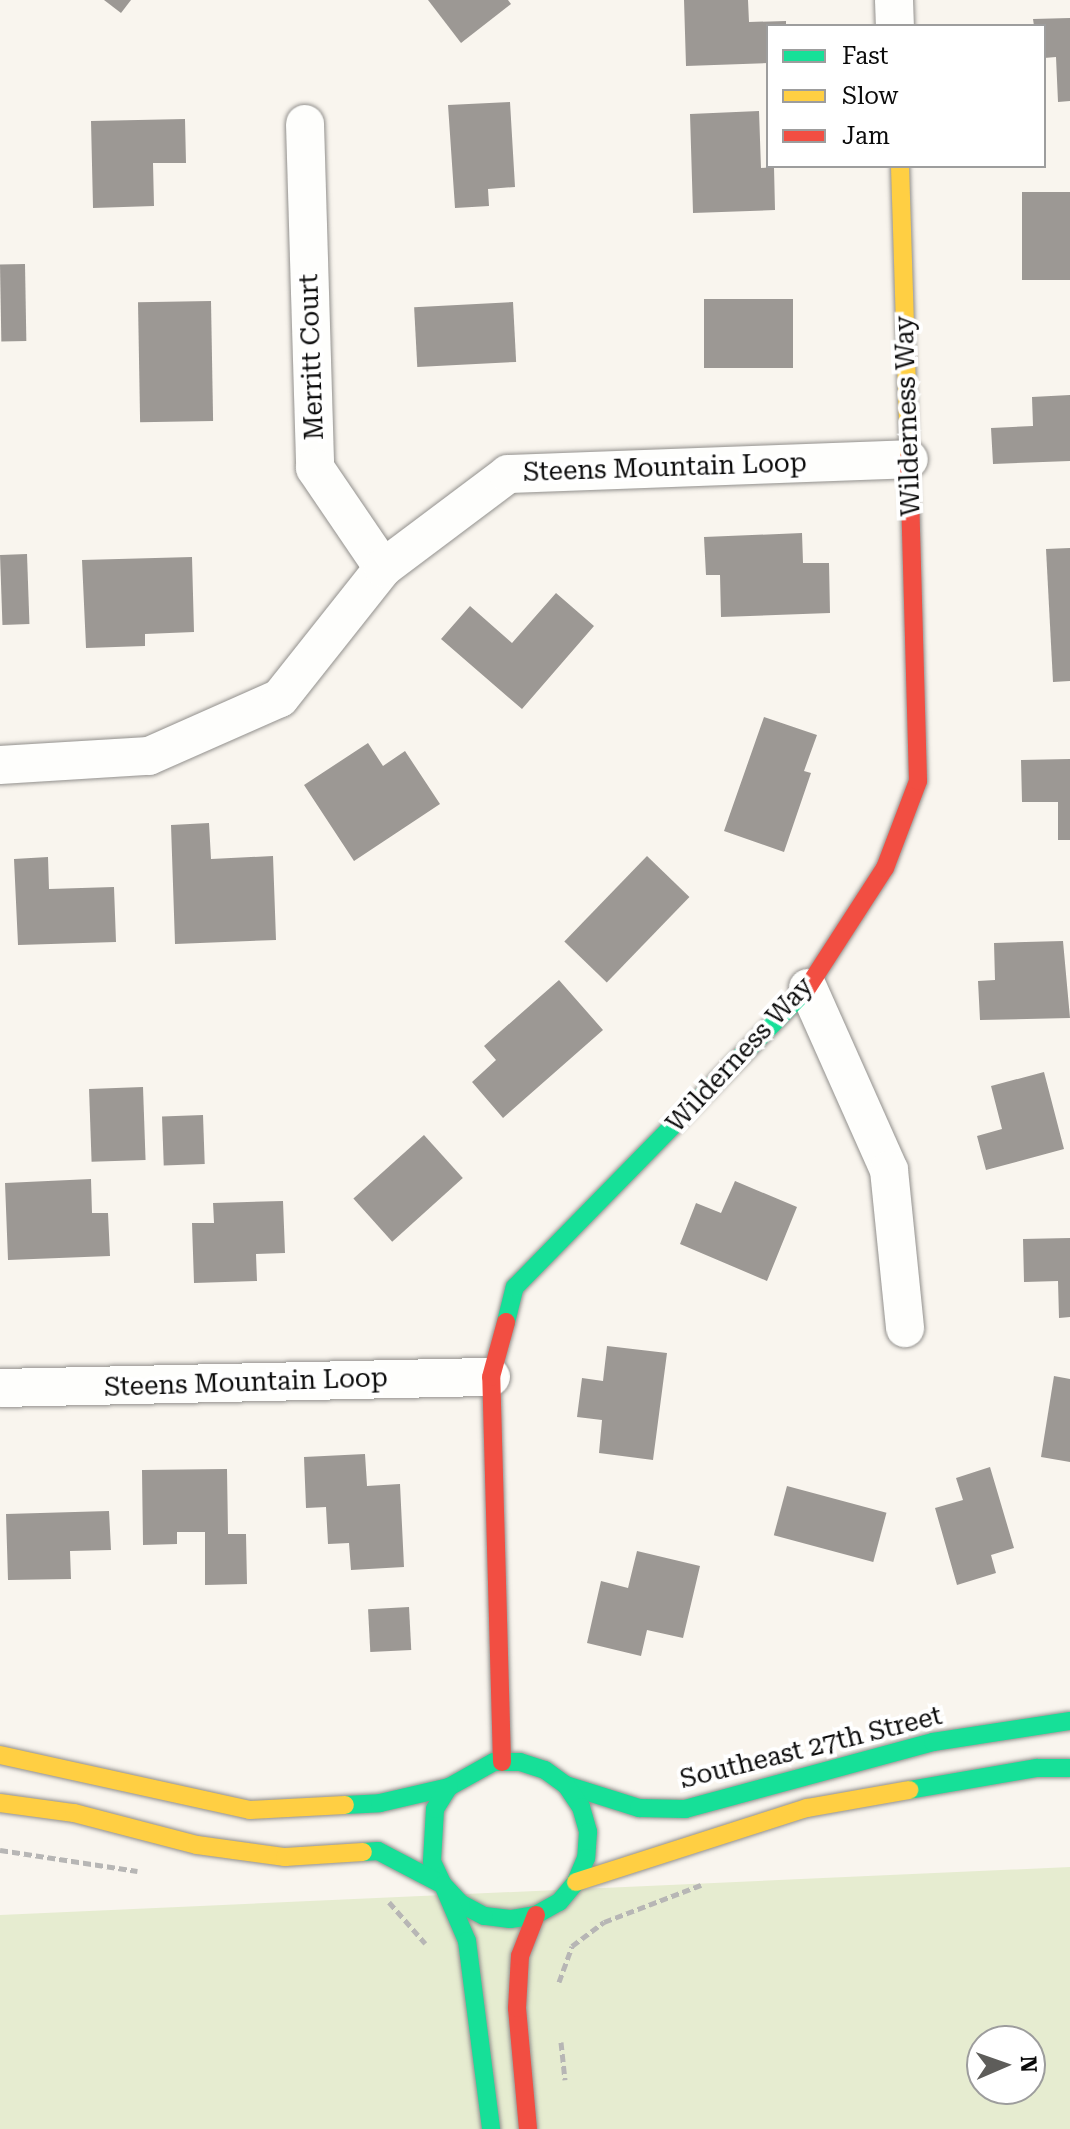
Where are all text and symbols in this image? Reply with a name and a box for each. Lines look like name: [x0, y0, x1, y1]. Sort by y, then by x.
legend: [766, 24, 1046, 168]
text: Fast: [842, 42, 889, 70]
text: Slow: [842, 82, 898, 110]
text: Jam: [842, 122, 890, 150]
street label: Merritt Court: [294, 273, 330, 441]
street label: Wilderness Way: [889, 315, 927, 517]
street label: Steens Mountain Loop: [523, 447, 807, 489]
street label: Wilderness Way: [660, 971, 820, 1139]
street label: Steens Mountain Loop: [104, 1362, 388, 1404]
street label: Southeast 27th Street: [677, 1700, 945, 1796]
north arrow: [966, 2025, 1046, 2105]
text: N: [1016, 2055, 1041, 2073]

